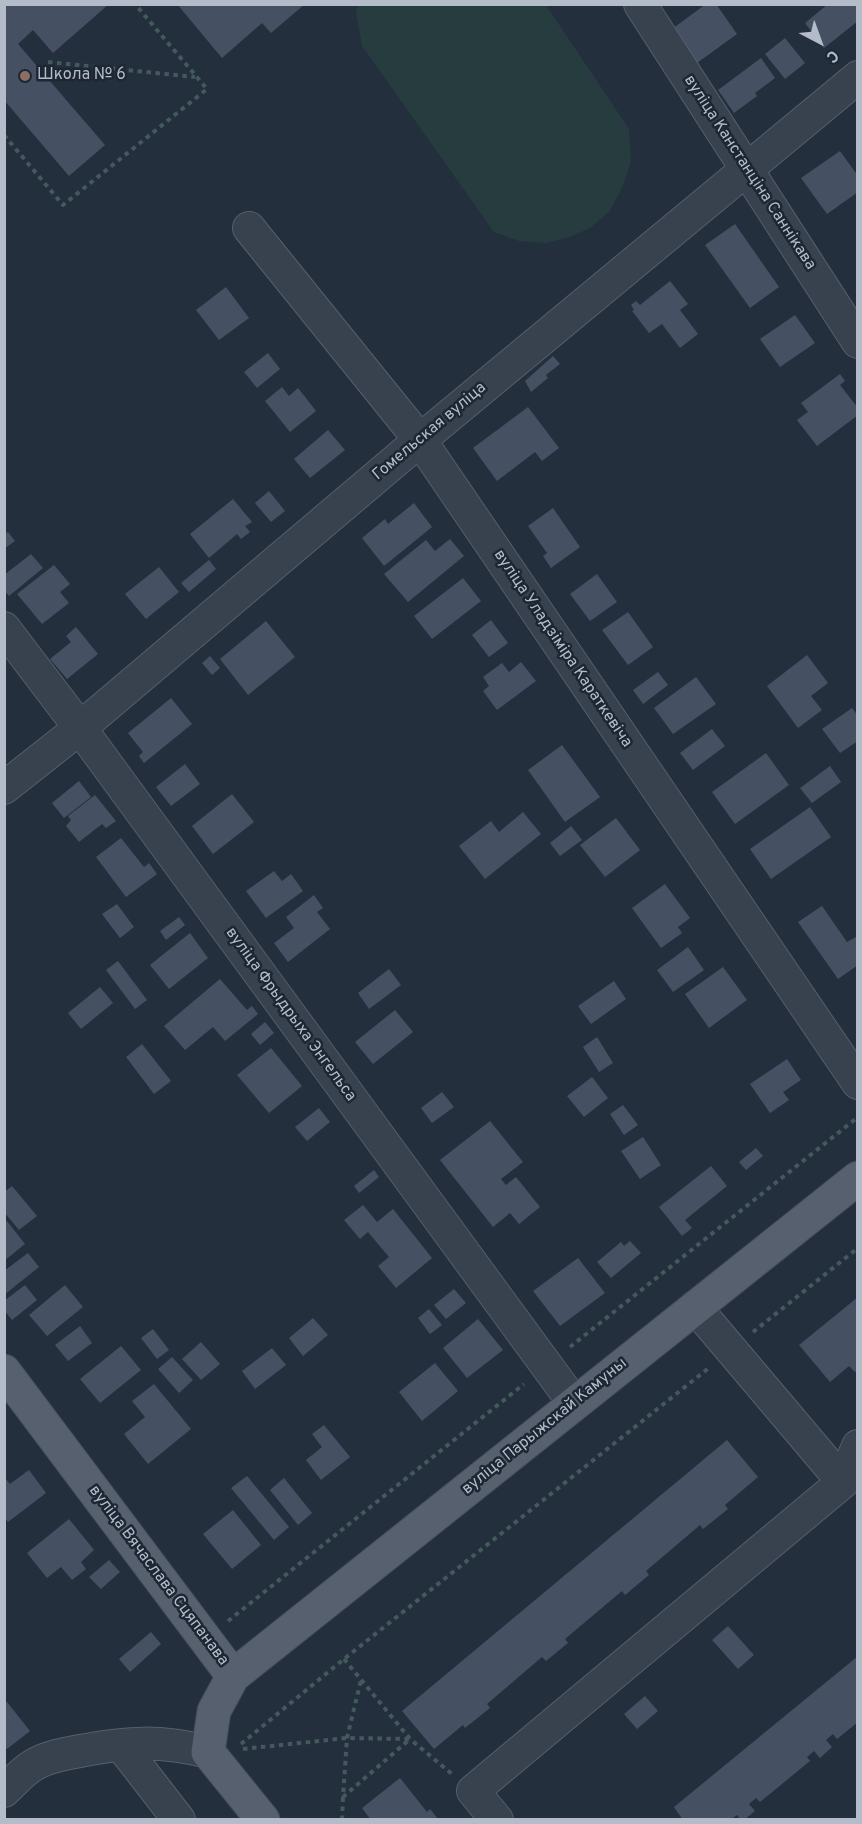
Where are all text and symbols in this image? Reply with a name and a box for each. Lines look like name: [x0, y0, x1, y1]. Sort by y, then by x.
north arrow: [790, 12, 850, 72]
text: С: [821, 45, 842, 66]
place label: Школа № 6: [37, 66, 126, 86]
marker: Школа № 6: [18, 69, 32, 83]
street label: вуліца Канстанціна Саннікава: [679, 72, 819, 274]
street label: Гомельская вуліца: [369, 379, 491, 485]
street label: вуліца Уладзіміра Караткевіча: [489, 547, 635, 751]
street label: вуліца Фрыдрыха Энгельса: [220, 924, 360, 1106]
street label: вуліца Парыжскай Камуны: [459, 1355, 631, 1499]
street label: вуліца Вячаслава Сцяпанава: [84, 1482, 232, 1670]

